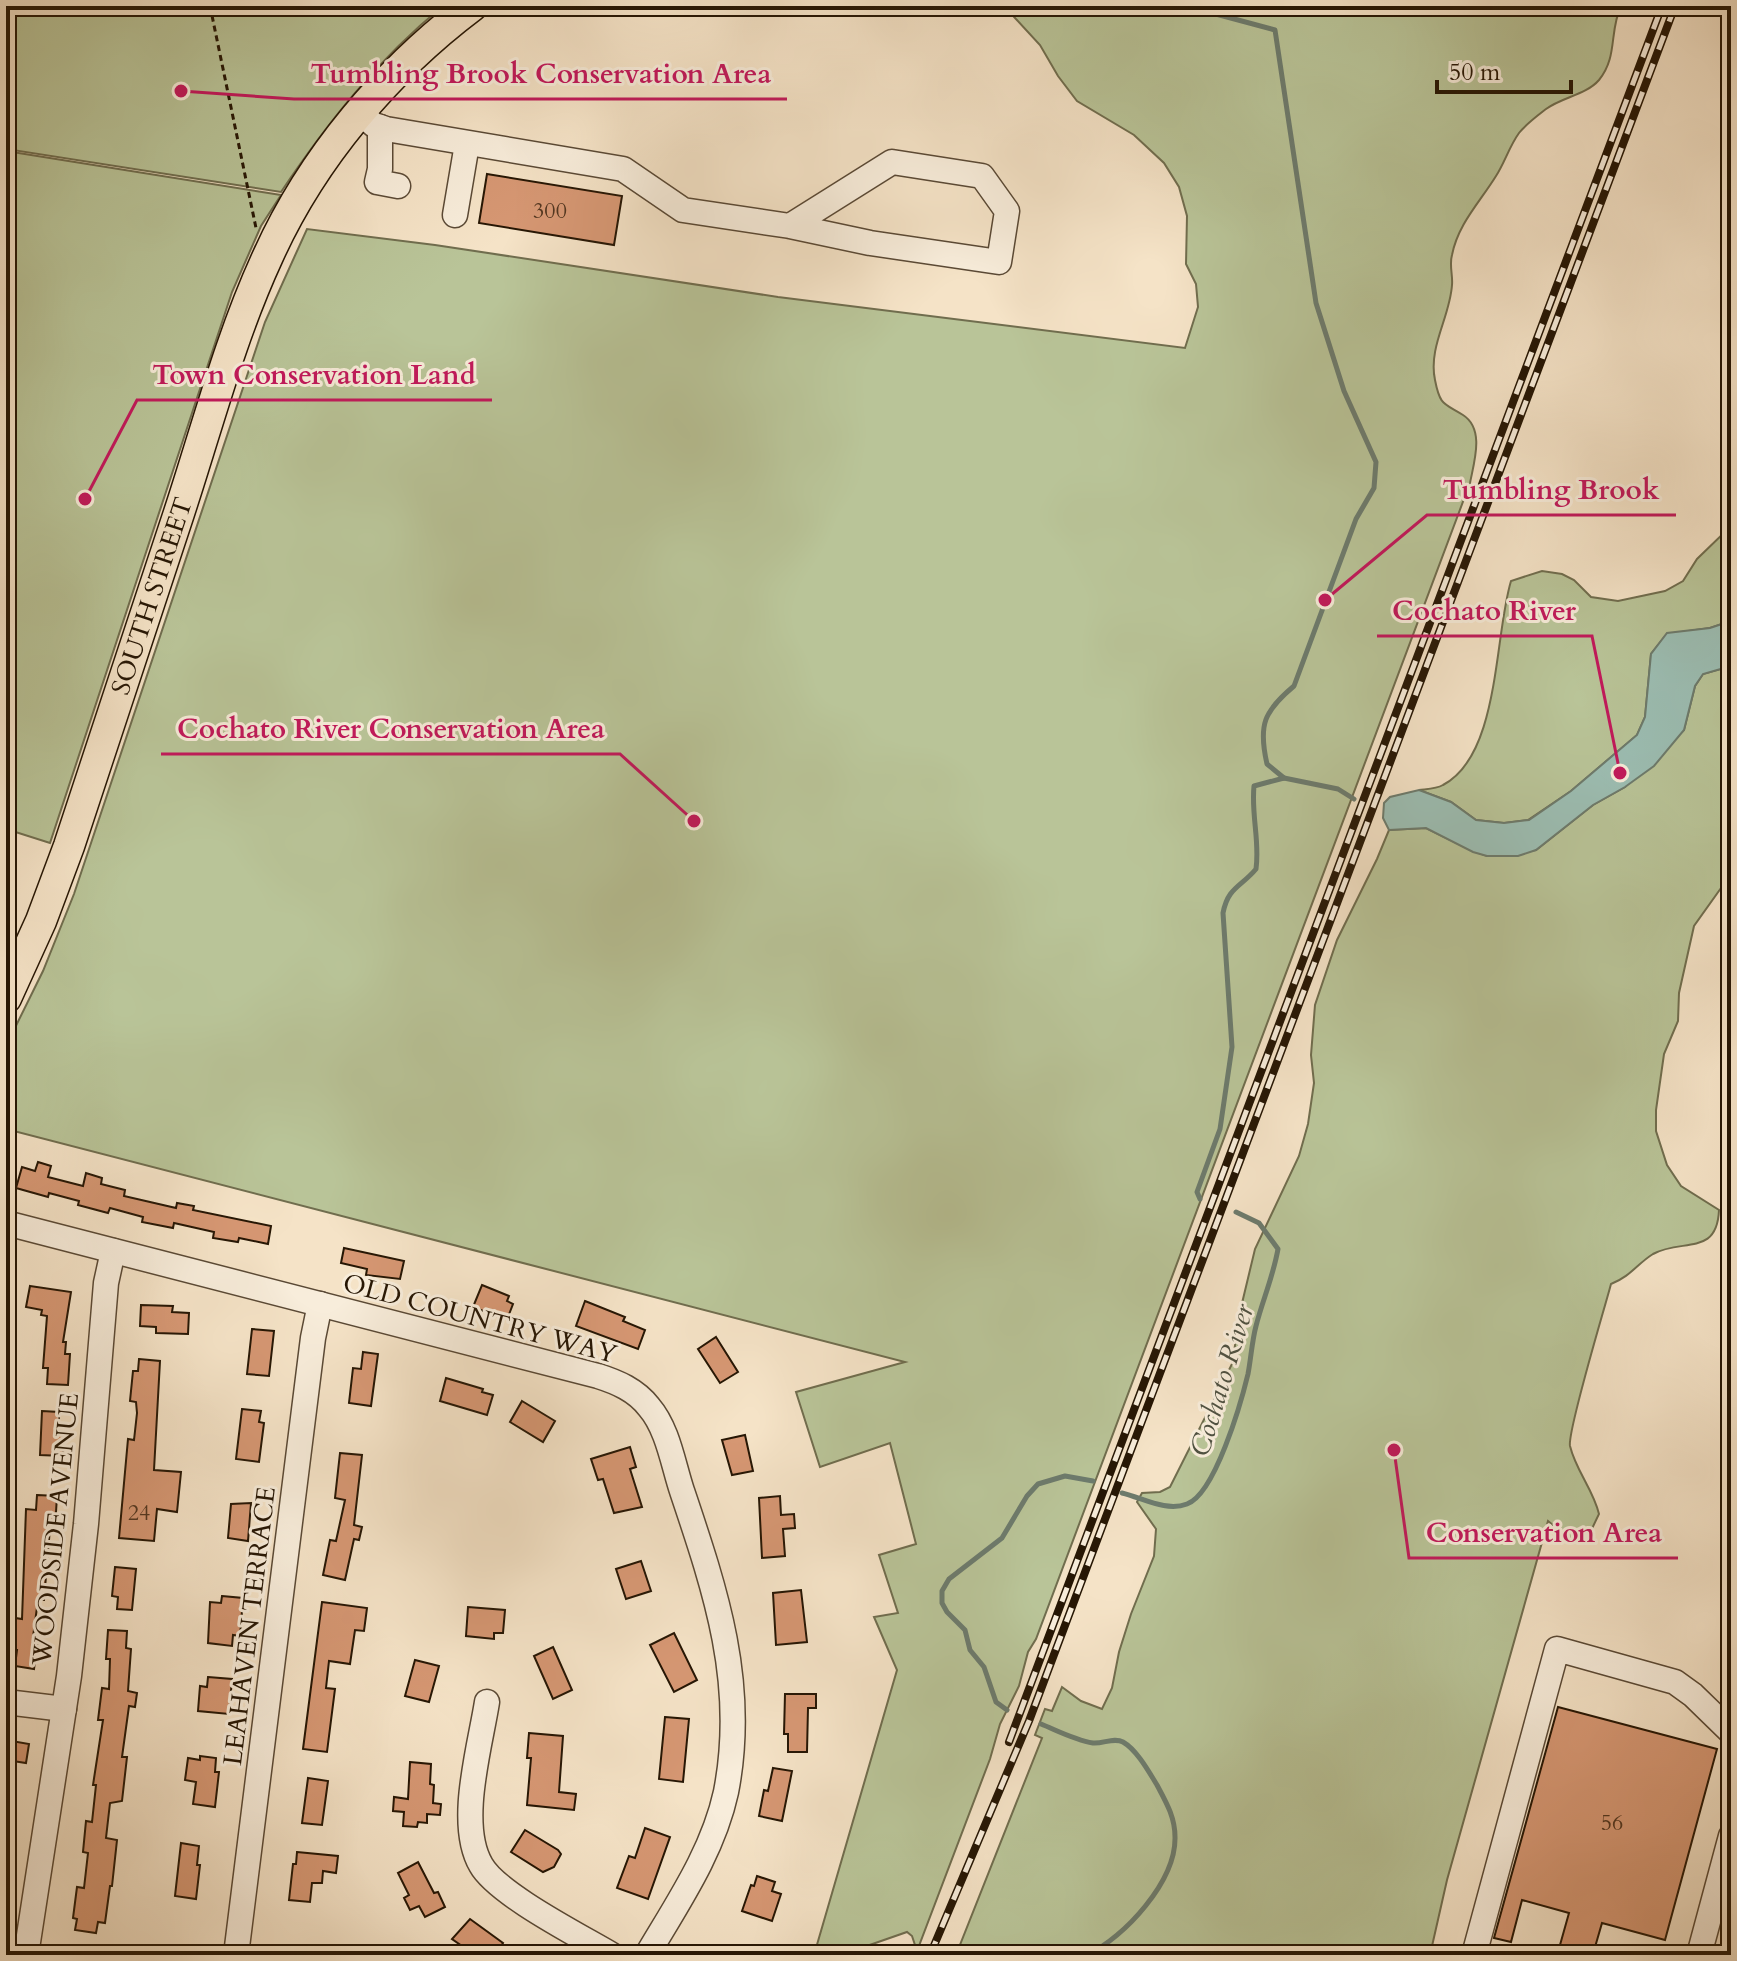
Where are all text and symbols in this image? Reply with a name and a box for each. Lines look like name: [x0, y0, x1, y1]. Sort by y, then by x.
scale bar: [1437, 44, 1571, 94]
callout: Tumbling Brook Conservation Area: [294, 47, 787, 99]
text: Tumbling Brook Conservation Area: [311, 55, 771, 93]
text: 50 m: [1449, 56, 1501, 89]
house number: 300: [533, 196, 567, 226]
callout: Town Conservation Land: [137, 348, 492, 400]
text: Town Conservation Land: [152, 356, 476, 394]
callout: Tumbling Brook: [1427, 463, 1676, 515]
text: Tumbling Brook: [1443, 471, 1660, 509]
street label: SOUTH STREET: [103, 493, 201, 699]
callout: Cochato River: [1377, 584, 1592, 636]
text: Cochato River: [1392, 592, 1577, 630]
callout: Cochato River Conservation Area: [161, 702, 620, 754]
text: Cochato River Conservation Area: [177, 710, 605, 748]
street label: OLD COUNTRY WAY: [339, 1265, 621, 1372]
water label: Cochato River: [1181, 1299, 1263, 1461]
street label: WOODSIDE AVENUE: [24, 1391, 87, 1668]
street label: LEAHAVEN TERRACE: [215, 1485, 284, 1767]
house number: 24: [128, 1498, 150, 1528]
callout: Conservation Area: [1409, 1506, 1678, 1558]
text: Conservation Area: [1426, 1514, 1662, 1552]
house number: 56: [1601, 1808, 1623, 1838]

